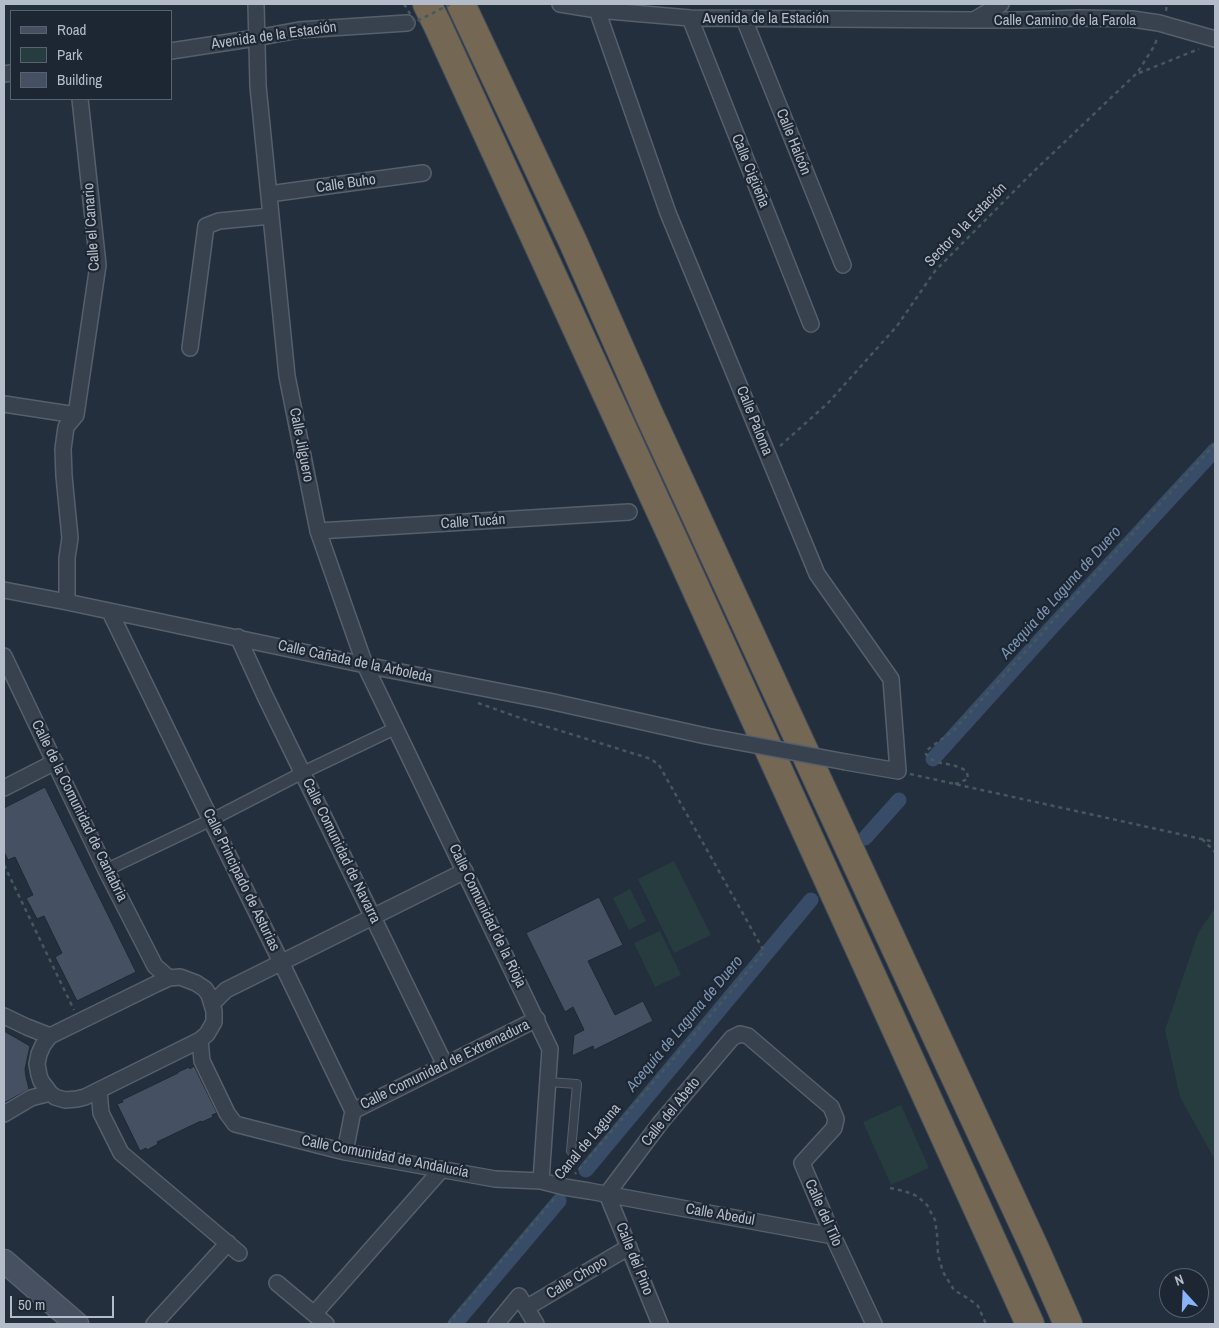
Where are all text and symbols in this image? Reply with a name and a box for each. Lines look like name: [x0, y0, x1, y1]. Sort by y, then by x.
legend: [10, 10, 172, 100]
street label: Avenida de la Estación: [703, 10, 829, 28]
street label: Calle Camino de la Farola: [994, 12, 1136, 30]
street label: Avenida de la Estación: [210, 18, 338, 54]
text: Road: [57, 19, 86, 40]
text: Park: [57, 44, 82, 65]
text: Building: [57, 69, 102, 90]
street label: Calle Halcón: [772, 106, 814, 178]
street label: Calle Cigüeña: [727, 131, 773, 211]
street label: Calle Buho: [315, 171, 377, 197]
street label: Sector 9 la Estación: [921, 179, 1011, 271]
street label: Calle el Canario: [80, 182, 104, 272]
street label: Calle Paloma: [732, 384, 776, 458]
street label: Calle Jilguero: [285, 406, 317, 484]
street label: Calle Tucán: [440, 511, 506, 533]
water label: Acequia de Laguna de Duero: [997, 523, 1125, 663]
street label: Calle Cañada de la Arboleda: [276, 637, 434, 687]
street label: Calle de la Comunidad de Cantabria: [27, 717, 131, 905]
street label: Calle Comunidad de Navarra: [298, 775, 384, 927]
street label: Calle Principado de Asturias: [199, 806, 283, 954]
street label: Calle Comunidad de la Rioja: [444, 841, 530, 991]
water label: Acequia de Laguna de Duero: [623, 952, 747, 1096]
street label: Calle Comunidad de Extremadura: [357, 1016, 533, 1114]
street label: Calle del Abeto: [638, 1074, 704, 1150]
street label: Canal de Laguna: [551, 1100, 625, 1184]
street label: Calle Comunidad de Andalucía: [300, 1132, 470, 1182]
street label: Calle del Tilo: [800, 1177, 846, 1249]
street label: Calle Abedul: [684, 1200, 756, 1230]
street label: Calle del Pino: [611, 1220, 657, 1298]
street label: Calle Chopo: [543, 1253, 611, 1303]
north arrow: [1159, 1268, 1209, 1318]
text: N: [1172, 1270, 1186, 1290]
scale bar: [12, 1286, 116, 1318]
text: 50 m: [18, 1294, 45, 1315]

